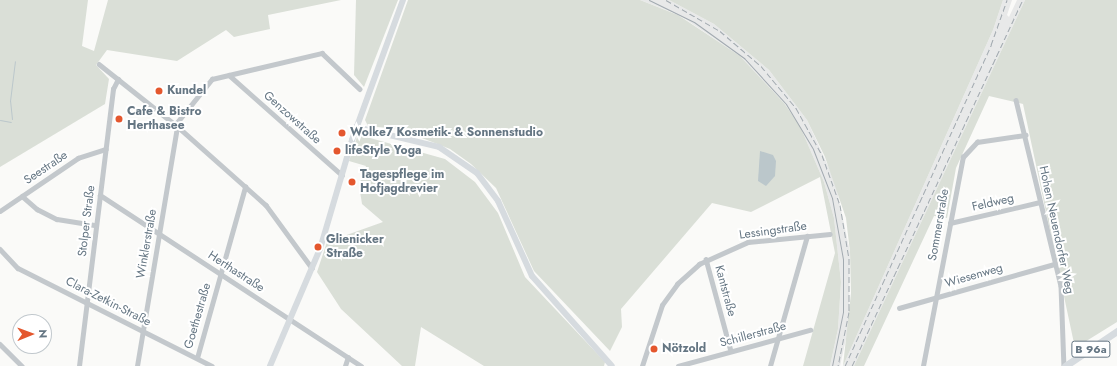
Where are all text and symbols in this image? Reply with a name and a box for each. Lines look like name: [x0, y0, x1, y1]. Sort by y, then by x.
place label: Kundel: [167, 84, 206, 98]
marker: Kundel: [154, 86, 164, 96]
street label: Genzowstraße: [260, 88, 324, 148]
place label: Cafe & Bistro Herthasee: [127, 105, 202, 133]
marker: Cafe & Bistro Herthasee: [114, 114, 124, 124]
place label: Wolke7 Kosmetik- & Sonnenstudio: [350, 126, 543, 140]
marker: Wolke7 Kosmetik- & Sonnenstudio: [337, 128, 347, 138]
place label: lifeStyle Yoga: [345, 144, 421, 158]
marker: lifeStyle Yoga: [332, 146, 342, 156]
street label: Seestraße: [21, 148, 71, 188]
street label: Hohen Neuendorfer Weg: [1035, 165, 1077, 295]
place label: Tagespflege im Hofjagdrevier: [360, 168, 444, 196]
marker: Tagespflege im Hofjagdrevier: [347, 177, 357, 187]
street label: Stolper Straße: [75, 184, 99, 258]
street label: Sommerstraße: [926, 188, 952, 262]
street label: Feldweg: [971, 191, 1015, 215]
street label: Winklerstraße: [134, 208, 160, 280]
street label: Lessingstraße: [738, 219, 808, 243]
place label: Glienicker Straße: [326, 233, 384, 261]
marker: Glienicker Straße: [313, 242, 323, 252]
street label: Herthastraße: [205, 248, 267, 296]
street label: Wiesenweg: [943, 261, 1005, 291]
street label: Kantstraße: [711, 264, 739, 318]
street label: Clara-Zetkin-Straße: [63, 274, 153, 330]
street label: Goethestraße: [182, 281, 214, 351]
north arrow: [12, 314, 52, 354]
street label: Schillerstraße: [718, 319, 788, 351]
text: N: [35, 329, 51, 338]
road number: B 96a: [1071, 340, 1111, 358]
place label: Nötzold: [662, 342, 706, 356]
marker: Nötzold: [649, 344, 659, 354]

